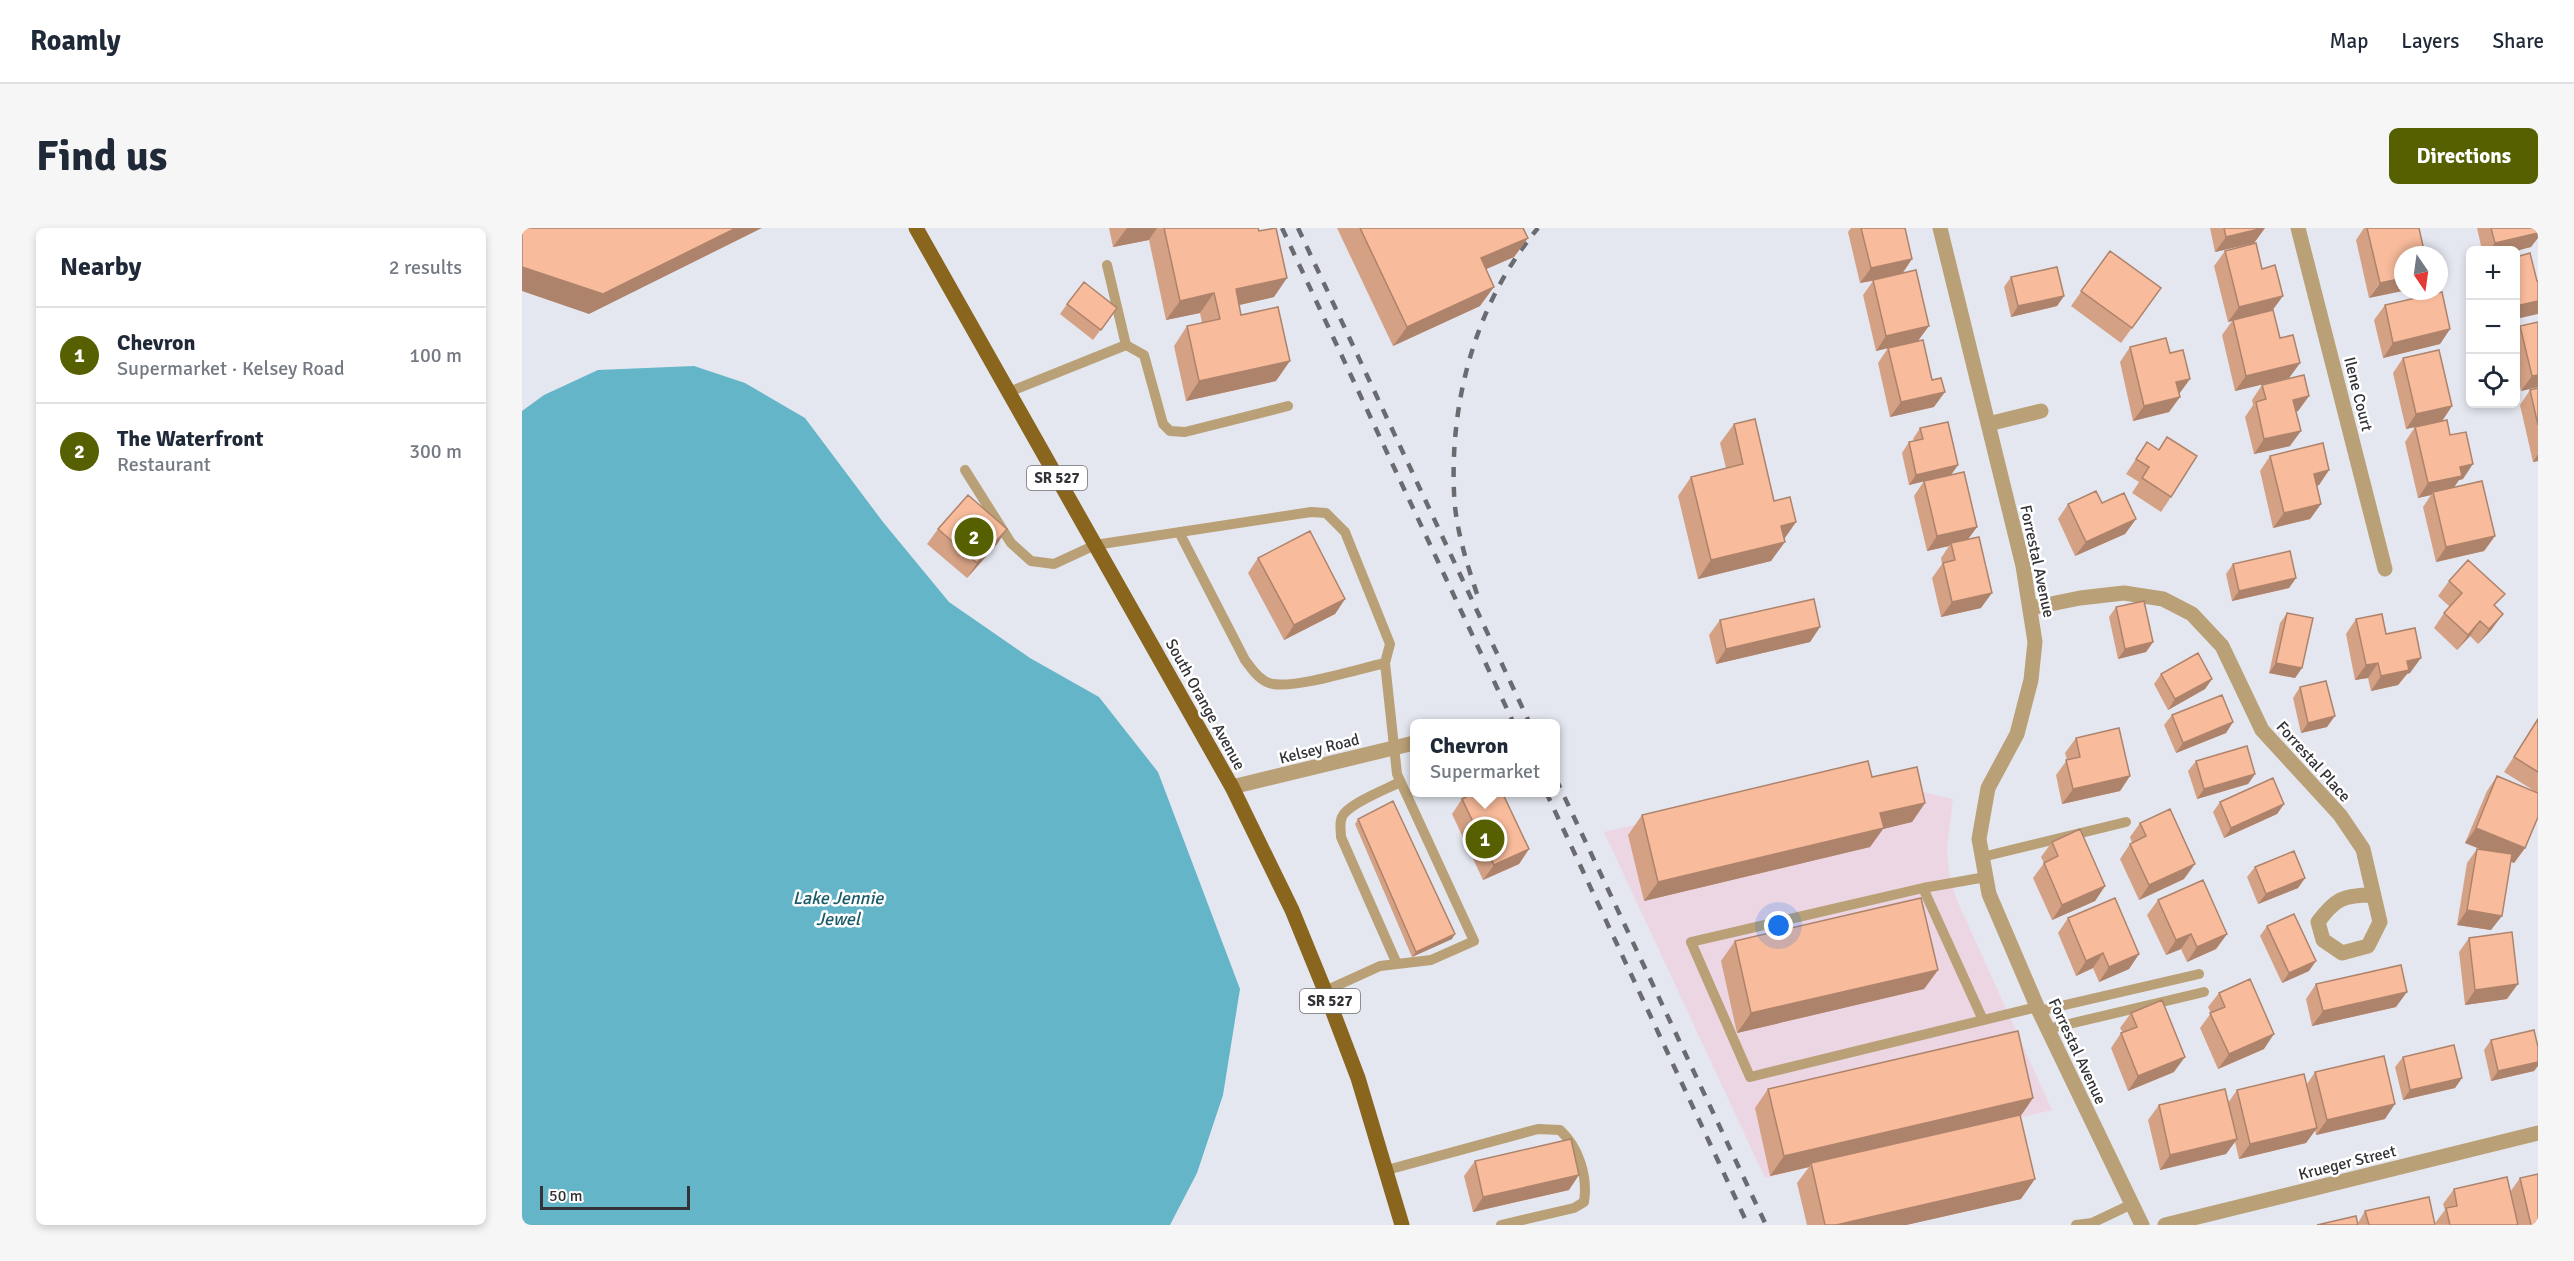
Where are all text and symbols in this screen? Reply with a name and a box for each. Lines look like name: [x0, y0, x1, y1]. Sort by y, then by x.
text: Roamly: [30, 24, 121, 58]
text: Map: [2330, 28, 2368, 54]
text: Layers: [2401, 28, 2459, 54]
text: Share: [2492, 28, 2544, 54]
button: Directions: [2389, 128, 2538, 184]
text: Find us: [36, 131, 167, 182]
north arrow: [2394, 246, 2448, 300]
map controls: [2466, 246, 2520, 408]
button: +: [2466, 246, 2520, 300]
text: Nearby: [60, 251, 141, 283]
text: 2 results: [389, 255, 462, 280]
button: −: [2466, 300, 2520, 354]
text: Chevron: [117, 329, 196, 356]
text: 1: [74, 343, 85, 368]
text: 100 m: [409, 343, 462, 368]
button: locate: [2466, 354, 2520, 408]
street label: Ilene Court: [2339, 355, 2377, 434]
text: Supermarket · Kelsey Road: [117, 356, 345, 381]
text: The Waterfront: [117, 425, 263, 452]
text: 2: [74, 439, 85, 464]
text: 300 m: [409, 439, 462, 464]
text: Restaurant: [117, 452, 211, 477]
road number: SR 527: [1027, 466, 1087, 490]
street label: Forrestal Avenue: [2015, 503, 2059, 619]
pin: 2: [954, 514, 994, 560]
street label: South Orange Avenue: [1161, 635, 1249, 774]
street label: Forrestal Place: [2272, 717, 2355, 806]
popup: [1410, 719, 1560, 797]
street label: Kelsey Road: [1277, 729, 1361, 769]
text: Chevron: [1430, 732, 1509, 759]
text: Supermarket: [1430, 759, 1540, 784]
pin: 1: [1466, 816, 1504, 862]
water label: Lake Jennie Jewel: [793, 887, 884, 930]
your location: [1764, 911, 1793, 940]
road number: SR 527: [1300, 989, 1360, 1013]
street label: Forrestal Avenue: [2044, 995, 2110, 1108]
street label: Krueger Street: [2296, 1141, 2398, 1185]
scale bar: [540, 1183, 690, 1210]
text: 50 m: [549, 1186, 583, 1206]

